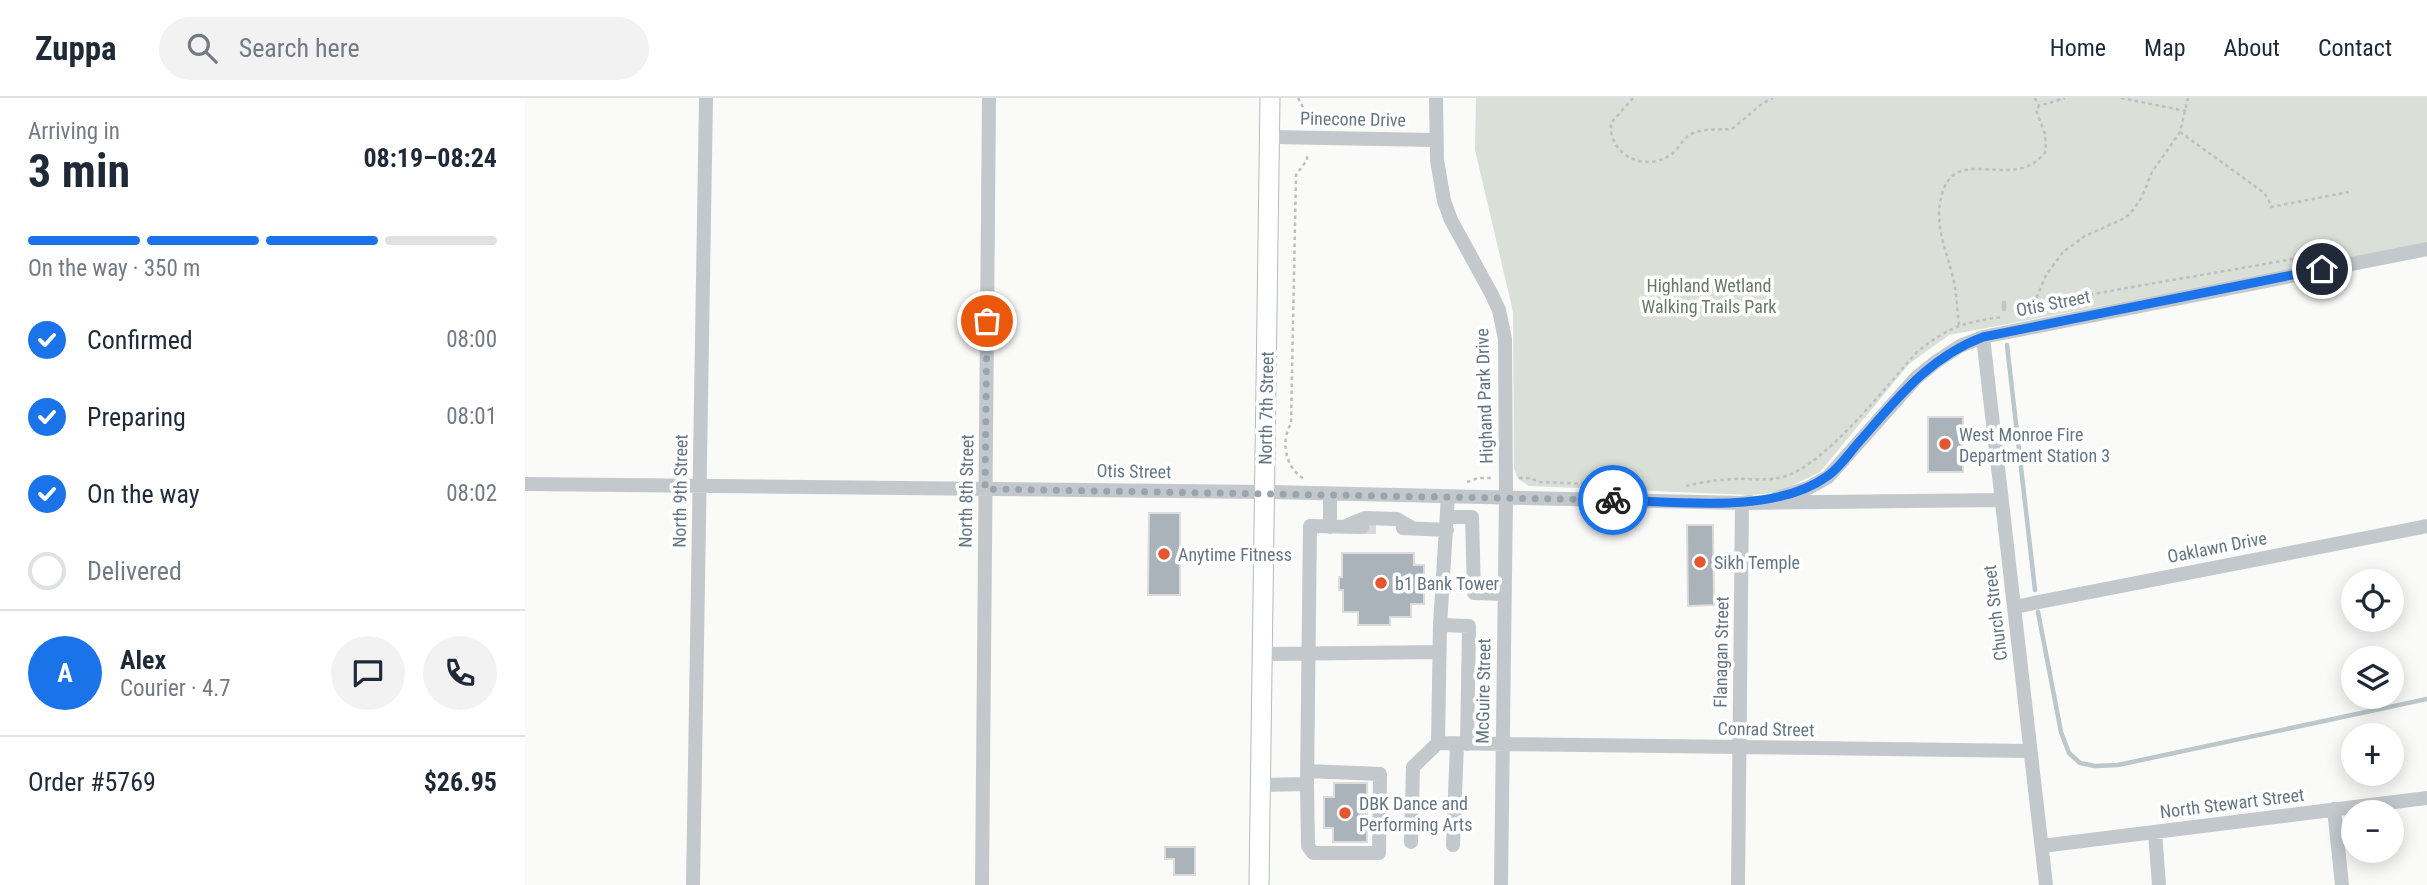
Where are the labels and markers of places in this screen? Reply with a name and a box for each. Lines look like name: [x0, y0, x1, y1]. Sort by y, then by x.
pin: [2292, 239, 2352, 299]
pin: [957, 291, 1017, 351]
place label: West Monroe Fire Department Station 3: [1959, 424, 2110, 466]
marker: West Monroe Fire Department Station 3: [1937, 436, 1953, 452]
place label: Anytime Fitness: [1178, 544, 1292, 565]
marker: Anytime Fitness: [1156, 546, 1172, 562]
place label: Sikh Temple: [1714, 552, 1800, 573]
marker: Sikh Temple: [1692, 554, 1708, 570]
place label: b1 Bank Tower: [1395, 573, 1500, 594]
marker: b1 Bank Tower: [1373, 575, 1389, 591]
place label: DBK Dance and Performing Arts: [1359, 793, 1472, 835]
marker: DBK Dance and Performing Arts: [1337, 805, 1353, 821]

